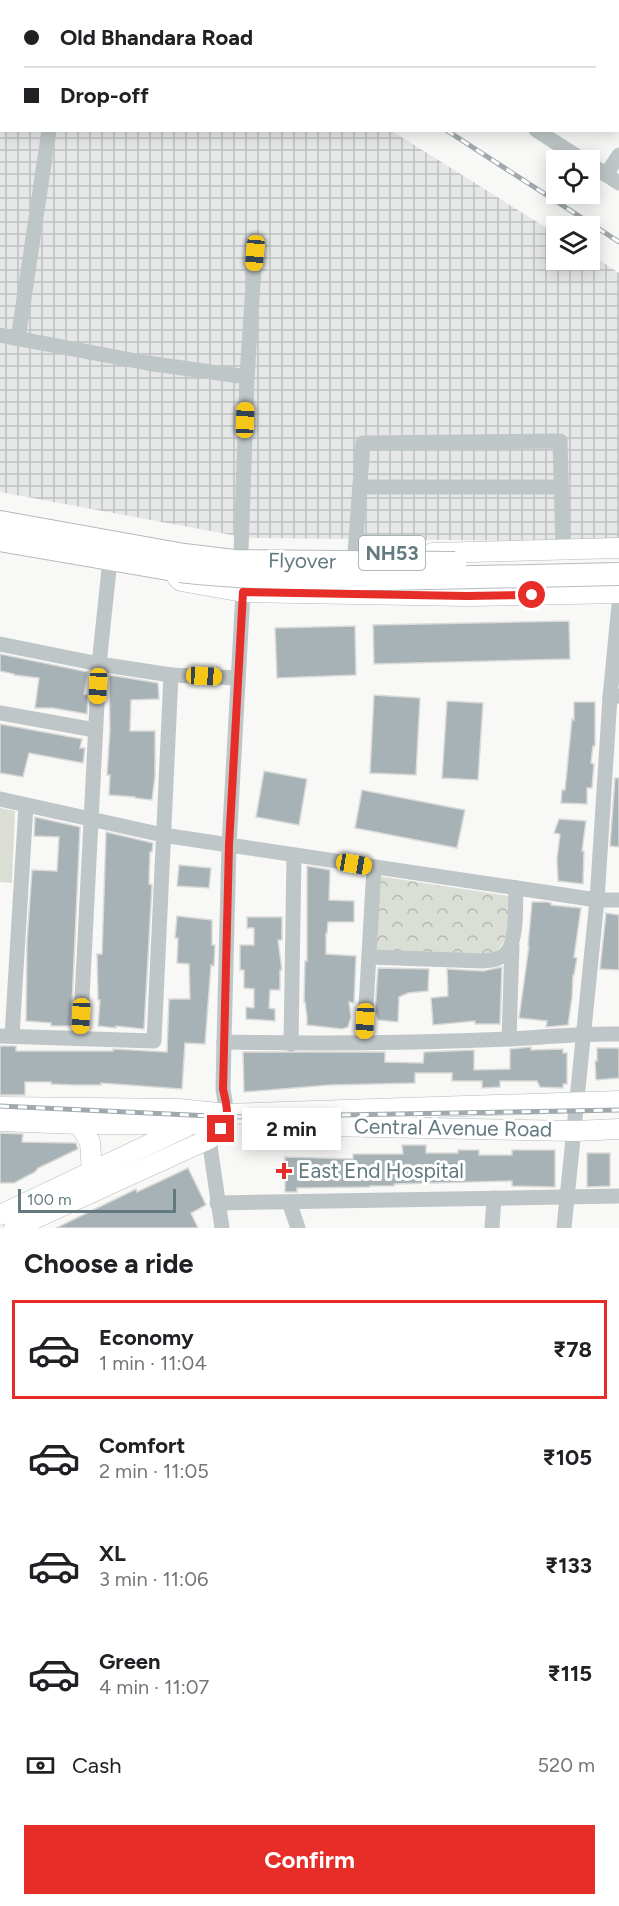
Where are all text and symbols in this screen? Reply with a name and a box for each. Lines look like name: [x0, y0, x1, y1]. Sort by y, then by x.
text: Old Bhandara Road: [60, 24, 253, 51]
text: Drop-off: [60, 82, 149, 109]
map controls: [546, 150, 600, 270]
button: locate: [546, 150, 600, 204]
button: layers: [546, 216, 600, 270]
car: [244, 234, 266, 272]
car: [235, 402, 255, 438]
road number: NH53: [359, 536, 425, 570]
street label: Flyover: [268, 547, 336, 574]
route start: [518, 581, 545, 608]
car: [186, 666, 222, 686]
car: [88, 668, 108, 704]
car: [335, 852, 373, 876]
car: [71, 998, 91, 1034]
car: [355, 1003, 375, 1039]
callout: 2 min: [242, 1108, 341, 1150]
street label: Central Avenue Road: [354, 1113, 552, 1142]
route end: [207, 1115, 234, 1142]
text: 2 min: [266, 1117, 317, 1141]
place label: East End Hospital: [298, 1158, 464, 1183]
marker: East End Hospital: [275, 1162, 293, 1180]
scale bar: [18, 1186, 176, 1214]
text: 100 m: [27, 1190, 72, 1209]
text: Choose a ride: [24, 1247, 193, 1280]
icon: car: [27, 1323, 81, 1377]
text: Economy: [99, 1324, 194, 1351]
text: ₹78: [553, 1336, 592, 1363]
text: 1 min · 11:04: [99, 1351, 207, 1375]
icon: car: [27, 1431, 81, 1485]
text: Comfort: [99, 1432, 185, 1459]
text: ₹105: [542, 1444, 592, 1471]
text: 2 min · 11:05: [99, 1459, 209, 1483]
icon: car: [27, 1539, 81, 1593]
text: XL: [99, 1540, 126, 1567]
text: ₹133: [545, 1552, 592, 1579]
text: 3 min · 11:06: [99, 1567, 208, 1591]
icon: car: [27, 1647, 81, 1701]
text: Green: [99, 1648, 161, 1675]
text: ₹115: [547, 1660, 592, 1687]
text: 4 min · 11:07: [99, 1675, 209, 1699]
icon: cash: [24, 1749, 57, 1782]
text: Cash: [72, 1752, 122, 1779]
text: 520 m: [538, 1753, 595, 1777]
button: Confirm: [24, 1825, 595, 1894]

